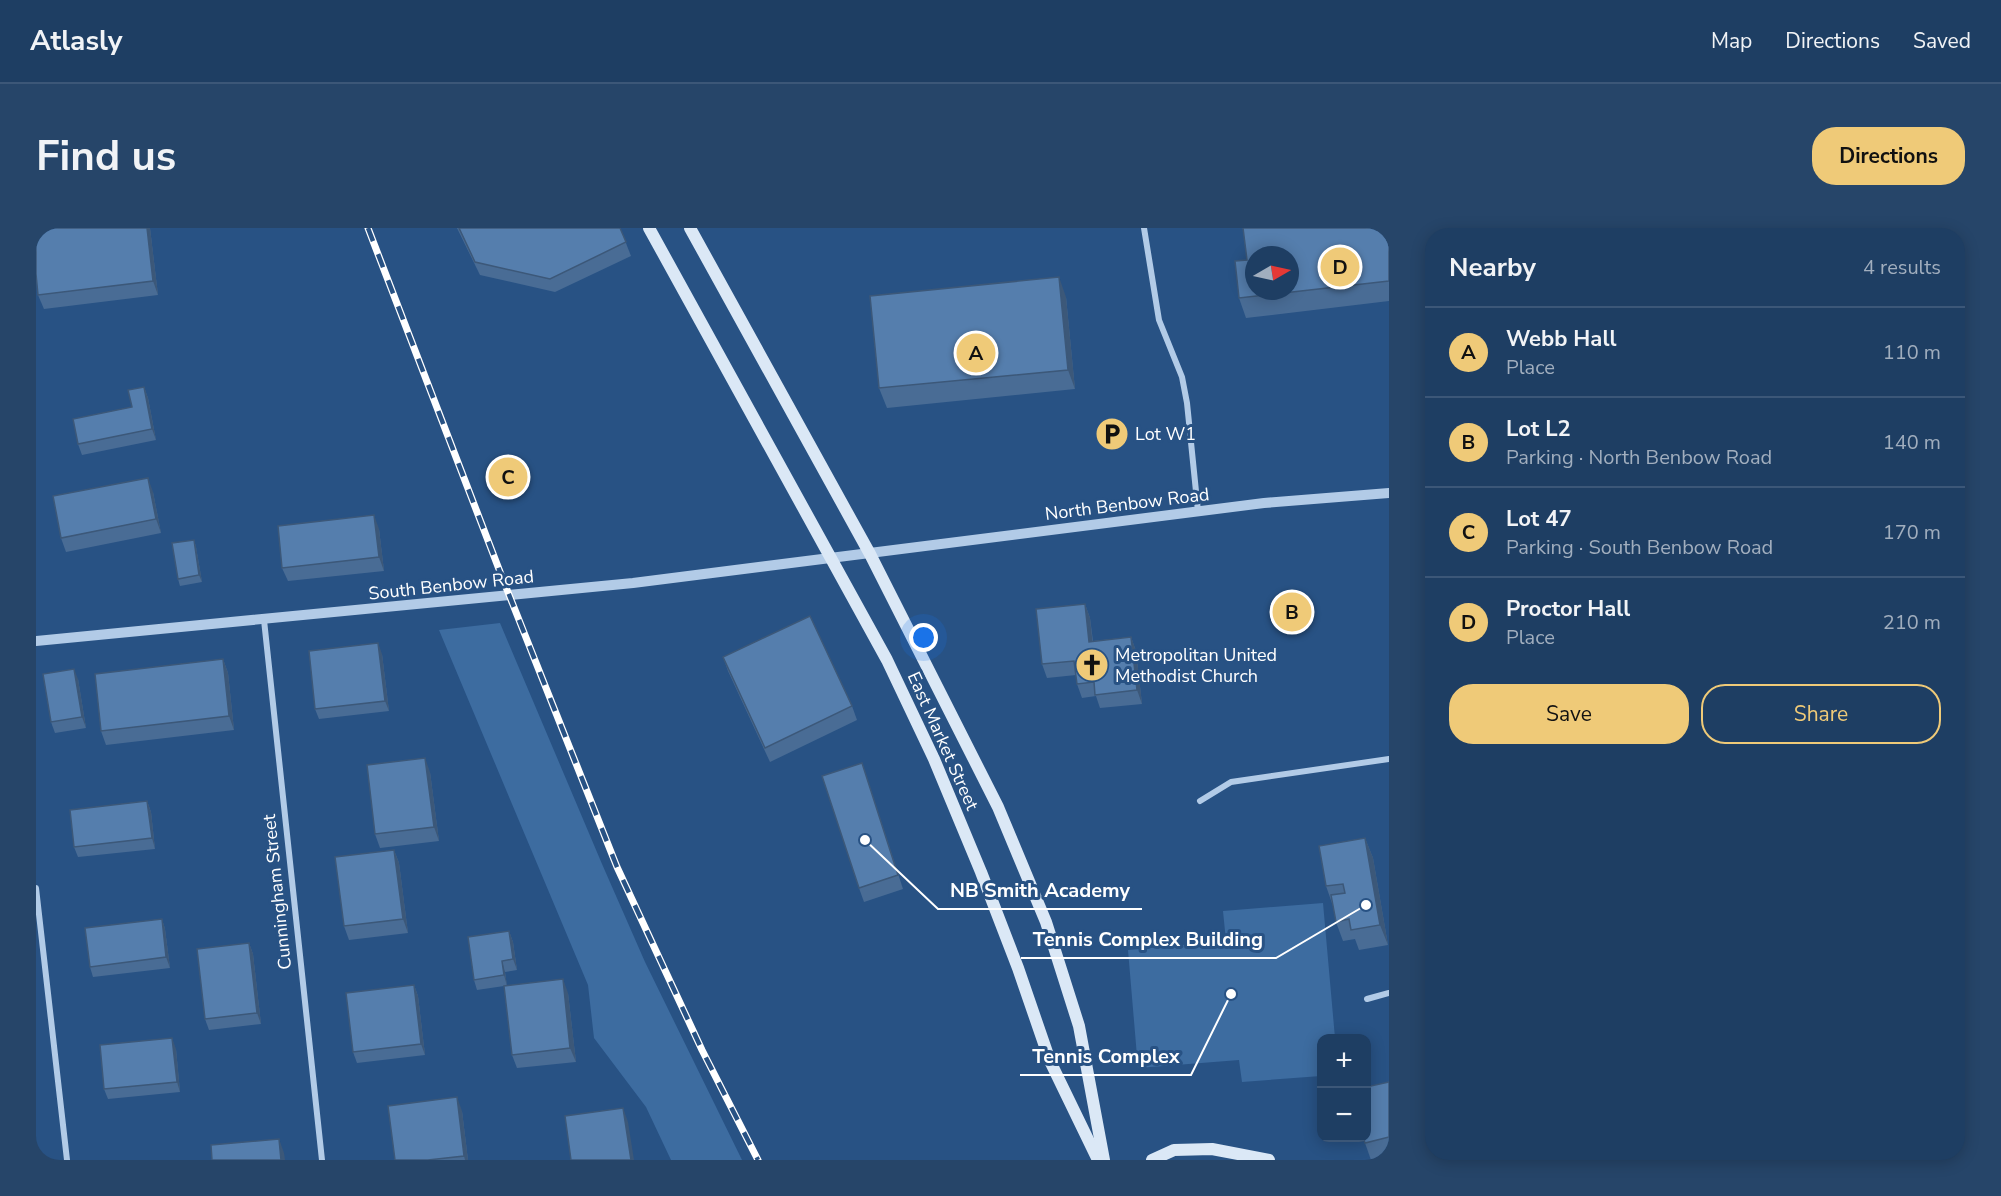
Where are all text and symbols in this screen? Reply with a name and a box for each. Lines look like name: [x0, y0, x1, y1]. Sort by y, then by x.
text: Atlasly: [30, 22, 122, 60]
text: Map: [1711, 27, 1752, 55]
text: Directions: [1785, 27, 1880, 55]
text: Saved: [1913, 27, 1971, 55]
button: Directions: [1812, 127, 1965, 185]
text: Find us: [36, 128, 176, 185]
pin: D: [1320, 244, 1360, 290]
north arrow: [1245, 246, 1299, 300]
text: Nearby: [1449, 250, 1536, 285]
text: 4 results: [1863, 254, 1941, 281]
text: Webb Hall: [1506, 324, 1616, 354]
pin: A: [956, 330, 996, 376]
text: A: [1461, 339, 1476, 366]
text: 110 m: [1883, 339, 1941, 366]
text: Place: [1506, 354, 1555, 381]
text: Lot L2: [1506, 414, 1571, 444]
parking icon: Lot W1: [1094, 416, 1130, 452]
place label: Lot W1: [1135, 422, 1196, 446]
text: B: [1462, 429, 1475, 456]
text: 140 m: [1883, 429, 1941, 456]
text: Parking · North Benbow Road: [1506, 444, 1772, 471]
pin: C: [488, 454, 528, 500]
street label: North Benbow Road: [1043, 482, 1211, 526]
text: Lot 47: [1506, 504, 1572, 534]
text: C: [1462, 519, 1475, 546]
text: 170 m: [1883, 519, 1941, 546]
text: Parking · South Benbow Road: [1506, 534, 1773, 561]
street label: South Benbow Road: [367, 564, 535, 606]
pin: B: [1272, 590, 1312, 634]
text: Proctor Hall: [1506, 594, 1630, 624]
text: D: [1461, 609, 1476, 636]
text: 210 m: [1883, 609, 1941, 636]
your location: [909, 623, 938, 652]
text: Place: [1506, 624, 1555, 651]
place label: Metropolitan United Methodist Church: [1115, 643, 1277, 688]
church icon: Metropolitan United Methodist Church: [1074, 647, 1110, 683]
street label: East Market Street: [902, 668, 985, 815]
button: Save: [1449, 684, 1689, 744]
button: Share: [1701, 684, 1941, 744]
street label: Cunningham Street: [257, 812, 297, 971]
callout: NB Smith Academy: [938, 871, 1142, 909]
text: NB Smith Academy: [950, 877, 1131, 904]
callout: Tennis Complex Building: [1021, 920, 1276, 958]
text: Tennis Complex Building: [1033, 926, 1263, 953]
map controls: [1317, 1034, 1371, 1142]
button: +: [1317, 1034, 1371, 1088]
callout: Tennis Complex: [1020, 1037, 1191, 1075]
text: Tennis Complex: [1032, 1043, 1181, 1070]
button: −: [1317, 1088, 1371, 1142]

